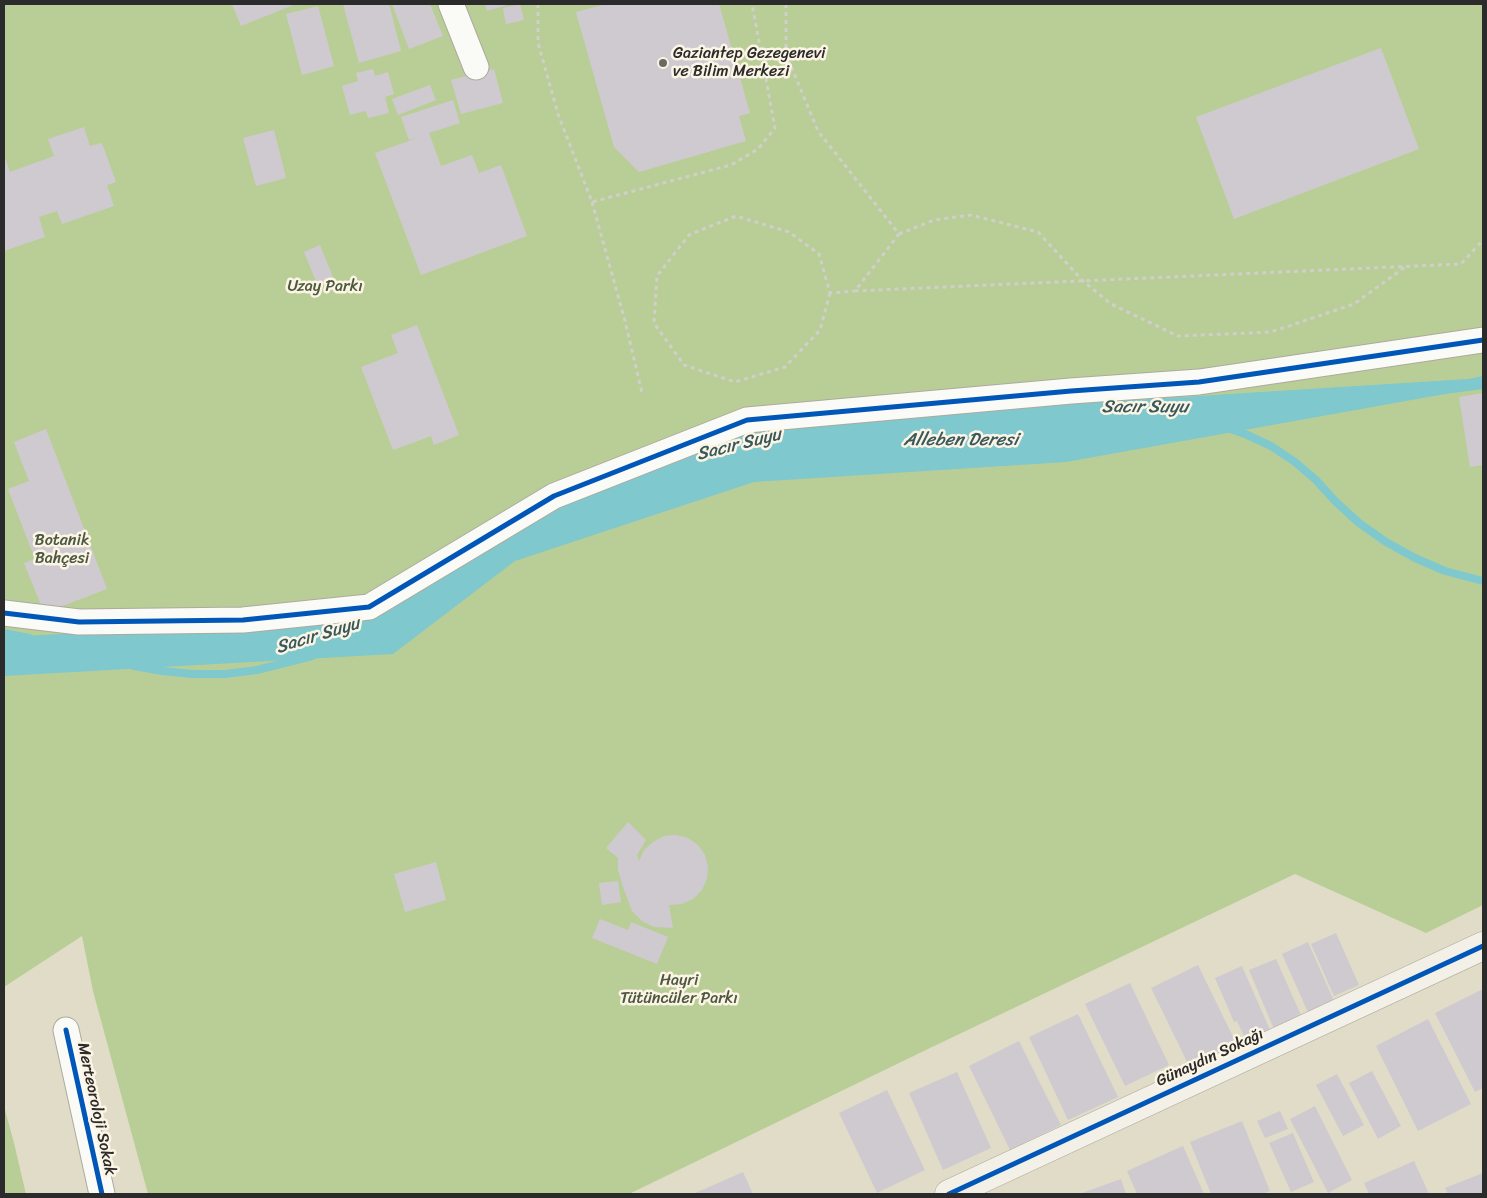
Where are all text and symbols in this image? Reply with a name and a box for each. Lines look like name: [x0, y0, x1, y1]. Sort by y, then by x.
place label: Gaziantep Gezegenevi ve Bilim Merkezi: [673, 44, 826, 82]
marker: Gaziantep Gezegenevi ve Bilim Merkezi: [657, 57, 669, 69]
park label: Uzay Parkı: [287, 277, 363, 297]
water label: Sacır Suyu: [1102, 396, 1188, 418]
water label: Sacır Suyu: [695, 424, 783, 466]
water label: Alleben Deresi: [904, 429, 1018, 451]
park label: Botanik Bahçesi: [35, 531, 89, 569]
water label: Sacır Suyu: [274, 613, 362, 659]
park label: Hayri Tütüncüler Parkı: [620, 971, 738, 1009]
street label: Günaydın Sokağı: [1153, 1025, 1267, 1091]
street label: Merteoroloji Sokak: [73, 1041, 119, 1177]

